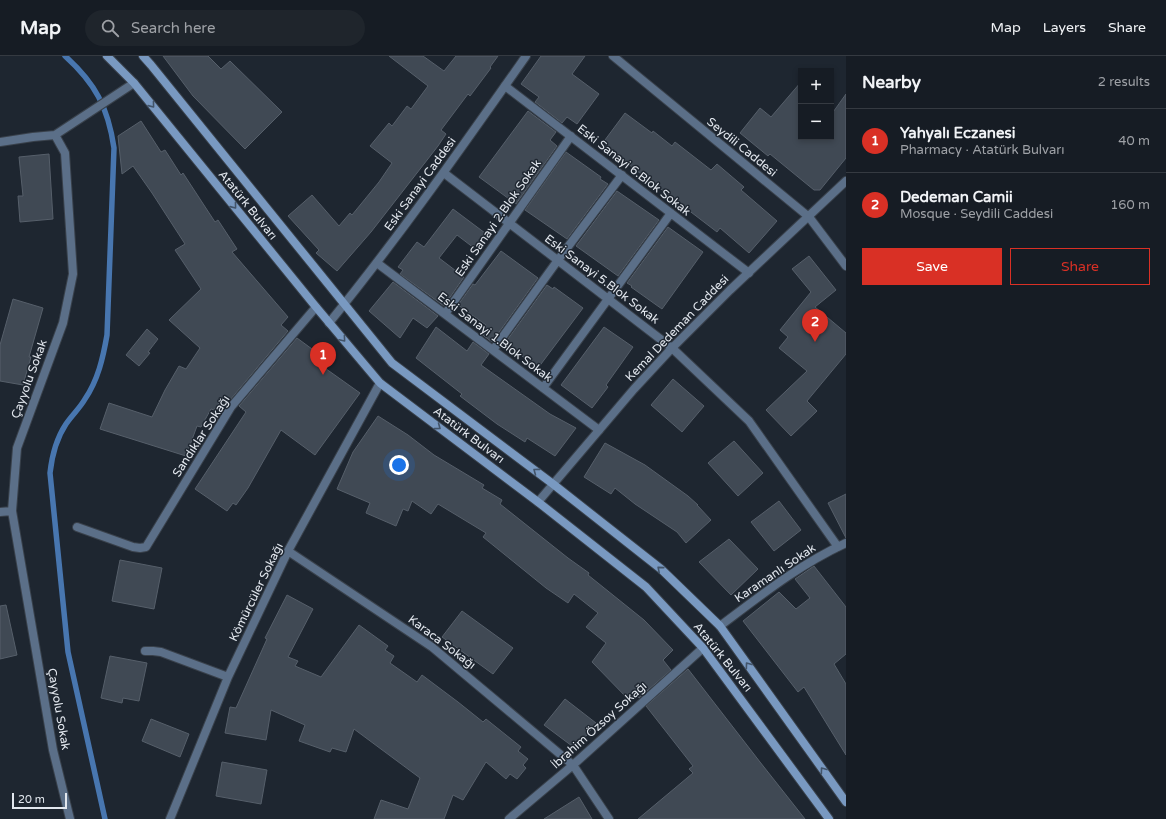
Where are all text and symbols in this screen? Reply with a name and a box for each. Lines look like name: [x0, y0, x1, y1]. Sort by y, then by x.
search box: [85, 10, 365, 46]
text: Map: [20, 17, 61, 39]
icon: search: [99, 17, 121, 39]
text: Search here: [131, 19, 215, 37]
text: Map: [991, 19, 1021, 36]
text: Layers: [1043, 19, 1086, 36]
text: Share: [1108, 19, 1146, 36]
map controls: [798, 68, 834, 140]
button: +: [798, 68, 834, 104]
text: Nearby: [862, 72, 921, 93]
text: 2 results: [1098, 74, 1150, 90]
one-way arrow: [147, 101, 154, 108]
button: −: [798, 104, 834, 140]
street label: Seydili Caddesi: [704, 115, 780, 179]
street label: Eski Sanayi 6.Blok Sokak: [575, 121, 694, 219]
text: Yahyalı Eczanesi: [900, 124, 1015, 142]
text: 1: [871, 133, 879, 149]
text: 40 m: [1118, 133, 1150, 149]
street label: Eski Sanayi Caddesi: [381, 134, 459, 234]
text: Pharmacy · Atatürk Bulvarı: [900, 142, 1064, 158]
street label: Eski Sanayi 2.Blok Sokak: [452, 156, 544, 279]
street label: Atatürk Bulvarı: [216, 168, 280, 243]
text: Dedeman Camii: [900, 188, 1013, 206]
text: 2: [871, 197, 879, 213]
text: 160 m: [1110, 197, 1150, 213]
one-way arrow: [229, 202, 236, 209]
text: Mosque · Seydili Caddesi: [900, 206, 1053, 222]
street label: Eski Sanayi 5.Blok Sokak: [542, 231, 662, 327]
button: Save: [862, 248, 1002, 285]
button: Share: [1010, 248, 1150, 285]
street label: Kemal Dedeman Caddesi: [622, 272, 732, 384]
street label: Eski Sanayi 1.Blok Sokak: [435, 289, 555, 385]
pin: 2: [802, 309, 828, 342]
one-way arrow: [338, 335, 345, 342]
street label: Çayyolu Sokak: [8, 337, 50, 420]
pin: 1: [310, 342, 336, 375]
street label: Sandıklar Sokağı: [169, 393, 233, 479]
street label: Atatürk Bulvarı: [431, 404, 507, 466]
one-way arrow: [433, 422, 440, 429]
your location: [389, 455, 409, 475]
one-way arrow: [534, 469, 541, 476]
street label: Karamanlı Sokak: [732, 540, 819, 605]
street label: Kömürcüler Sokağı: [226, 541, 286, 643]
one-way arrow: [657, 567, 665, 574]
street label: Karaca Sokağı: [406, 612, 478, 672]
street label: Atatürk Bulvarı: [691, 620, 755, 695]
one-way arrow: [745, 662, 752, 669]
street label: Çayyolu Sokak: [45, 667, 73, 751]
street label: İbrahim Özsoy Sokağı: [548, 679, 650, 771]
one-way arrow: [821, 768, 828, 775]
scale bar: [12, 791, 67, 810]
text: 20 m: [18, 793, 45, 806]

